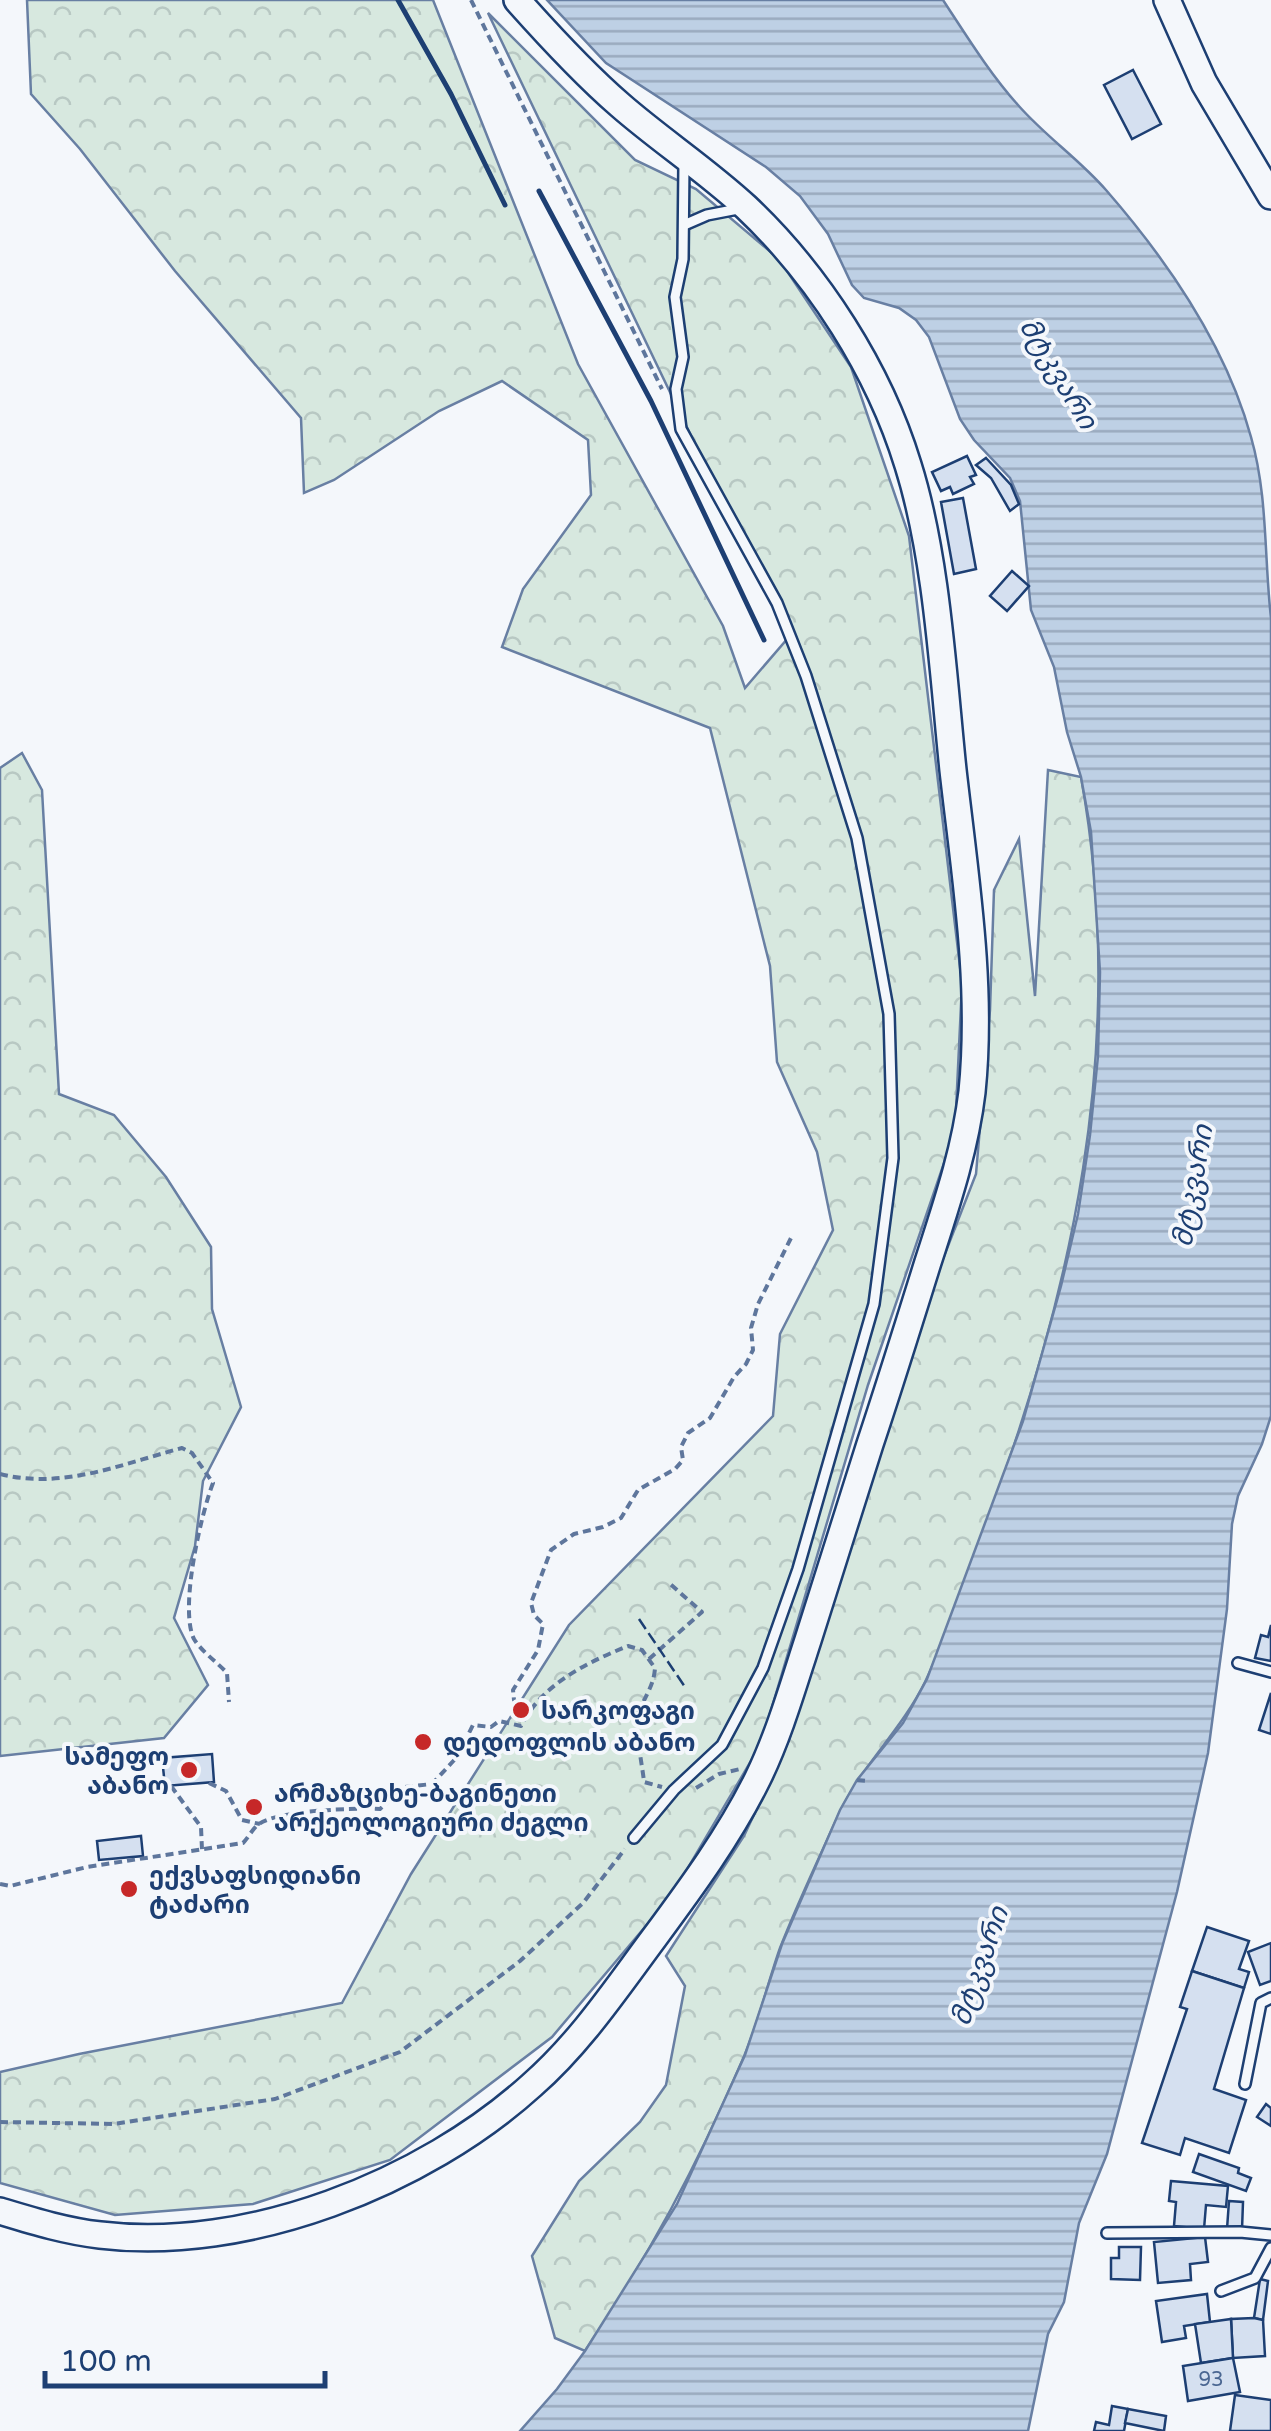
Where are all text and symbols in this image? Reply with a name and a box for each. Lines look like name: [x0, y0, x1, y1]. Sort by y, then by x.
water label: მტკვარი: [1012, 312, 1106, 437]
water label: მტკვარი: [1166, 1120, 1221, 1250]
place label: სარკოფაგი: [541, 1696, 695, 1726]
marker: სარკოფაგი: [510, 1699, 532, 1721]
place label: დედოფლის აბანო: [443, 1728, 695, 1758]
marker: დედოფლის აბანო: [412, 1731, 434, 1753]
place label: სამეფო აბანო: [65, 1742, 169, 1801]
marker: სამეფო აბანო: [178, 1759, 200, 1781]
place label: არმაზციხე-ბაგინეთი არქეოლოგიური ძეგლი: [274, 1779, 589, 1838]
marker: არმაზციხე-ბაგინეთი არქეოლოგიური ძეგლი: [243, 1796, 265, 1818]
place label: ექვსაფსიდიანი ტაძარი: [149, 1861, 361, 1920]
marker: ექვსაფსიდიანი ტაძარი: [118, 1878, 140, 1900]
water label: მტკვარი: [944, 1901, 1017, 2030]
scale bar: [45, 2326, 325, 2388]
text: 100 m: [60, 2343, 152, 2380]
house number: 93: [1198, 2368, 1224, 2392]

